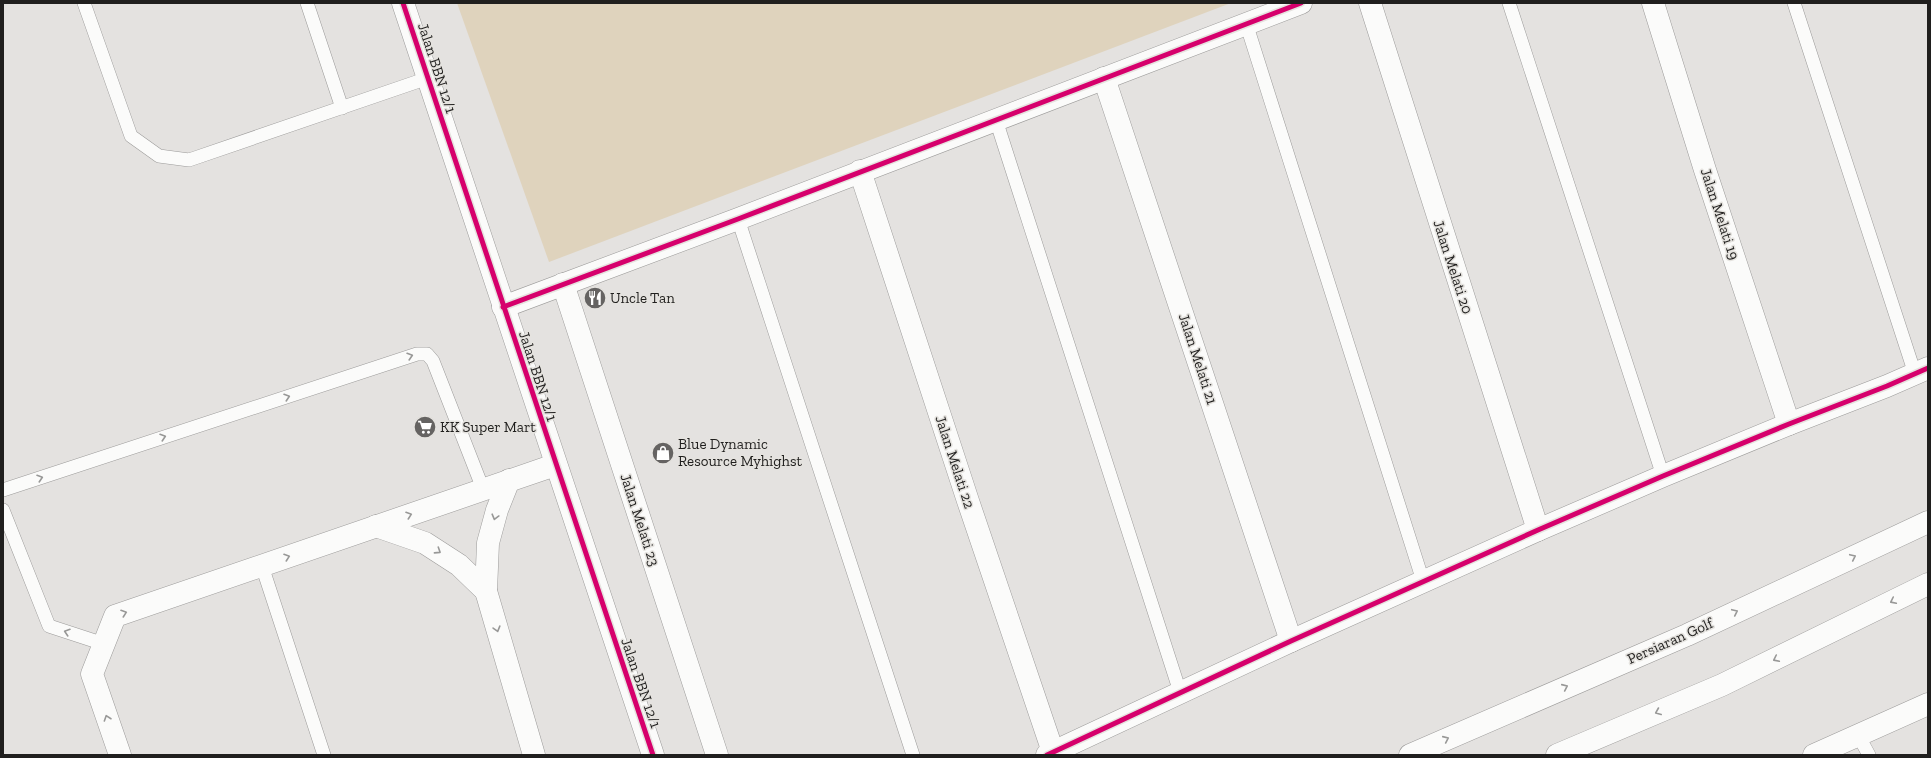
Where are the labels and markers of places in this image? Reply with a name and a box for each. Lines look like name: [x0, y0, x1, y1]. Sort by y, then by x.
restaurant icon: Uncle Tan: [582, 285, 608, 311]
place label: Uncle Tan: [610, 289, 675, 307]
supermarket icon: KK Super Mart: [412, 414, 438, 440]
place label: KK Super Mart: [440, 418, 536, 436]
place label: Blue Dynamic Resource Myhighst: [678, 435, 802, 470]
shop icon: Blue Dynamic Resource Myhighst: [650, 440, 676, 466]

